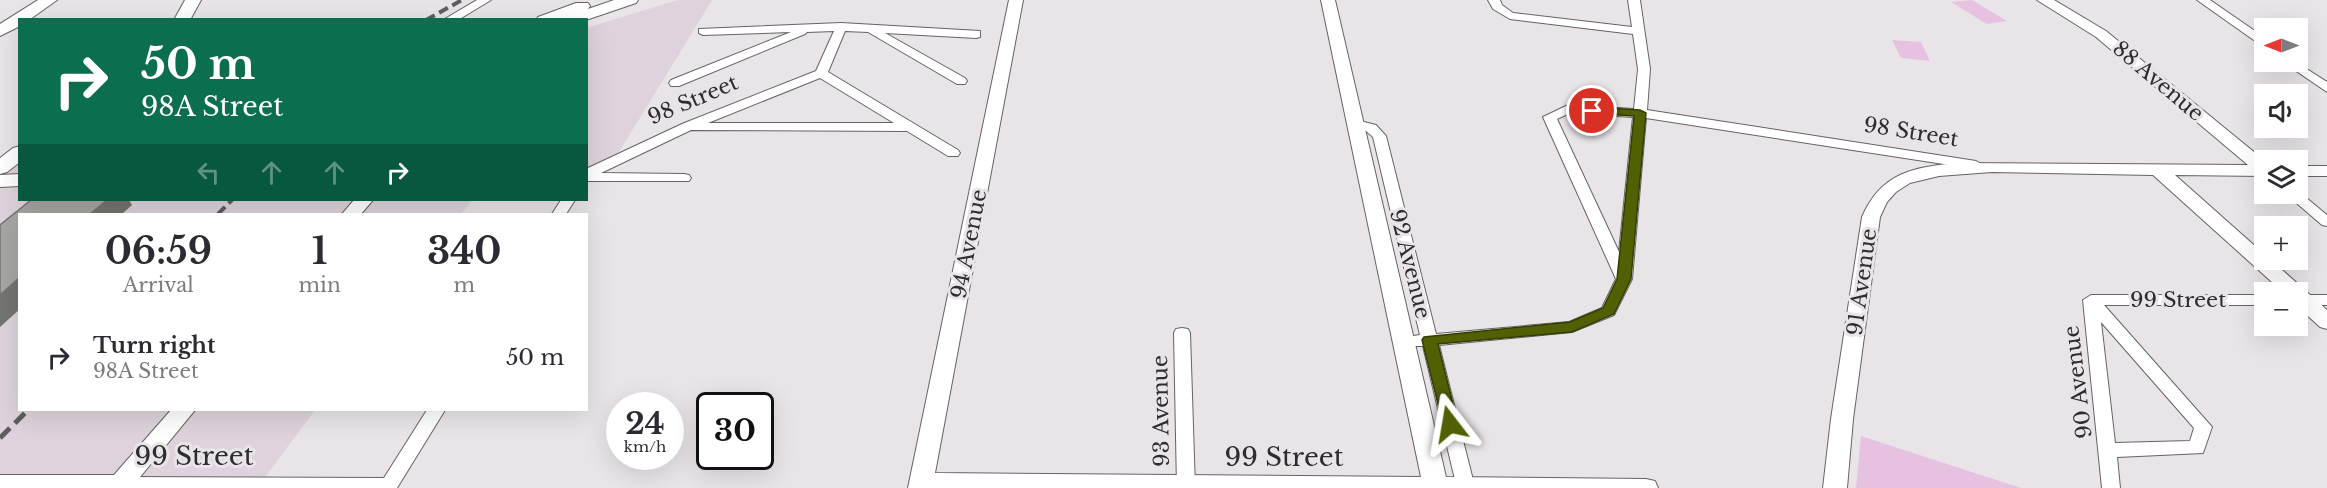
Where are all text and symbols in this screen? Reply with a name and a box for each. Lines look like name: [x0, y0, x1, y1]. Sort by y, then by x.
north arrow: [2254, 18, 2308, 72]
map controls: [2254, 18, 2308, 336]
street label: 88 Avenue: [2107, 35, 2209, 127]
text: 50 m: [141, 38, 255, 90]
icon: right: [42, 42, 120, 120]
street label: 98 Street: [644, 69, 742, 131]
button: sound: [2254, 84, 2308, 138]
pin: [1566, 85, 1617, 136]
text: 98A Street: [141, 90, 283, 123]
icon: arrive: [1575, 94, 1608, 127]
street label: 98 Street: [1862, 112, 1960, 152]
button: layers: [2254, 150, 2308, 204]
icon: left: [192, 156, 225, 189]
icon: ahead: [255, 156, 288, 189]
icon: ahead: [318, 156, 351, 189]
icon: right: [381, 156, 414, 189]
street label: 94 Avenue: [946, 187, 992, 301]
street label: 92 Avenue: [1384, 207, 1436, 321]
button: +: [2254, 216, 2308, 270]
street label: 91 Avenue: [1842, 227, 1882, 337]
text: 06:59: [105, 229, 212, 274]
text: 1: [312, 229, 327, 274]
text: 340: [427, 229, 501, 274]
text: Arrival: [123, 273, 194, 297]
text: min: [299, 273, 341, 297]
text: m: [454, 273, 475, 297]
button: −: [2254, 282, 2308, 336]
street label: 99 Street: [2130, 287, 2226, 313]
street label: 90 Avenue: [2058, 324, 2098, 440]
text: Turn right: [93, 332, 215, 359]
icon: right: [42, 341, 75, 374]
text: 50 m: [506, 344, 564, 371]
street label: 93 Avenue: [1147, 355, 1175, 467]
text: 98A Street: [93, 359, 199, 383]
speed limit sign: 30: [696, 392, 774, 470]
position arrow: [1418, 392, 1482, 456]
text: 24: [625, 405, 665, 442]
text: km/h: [624, 437, 666, 456]
street label: 99 Street: [134, 440, 254, 472]
street label: 99 Street: [1224, 441, 1344, 473]

